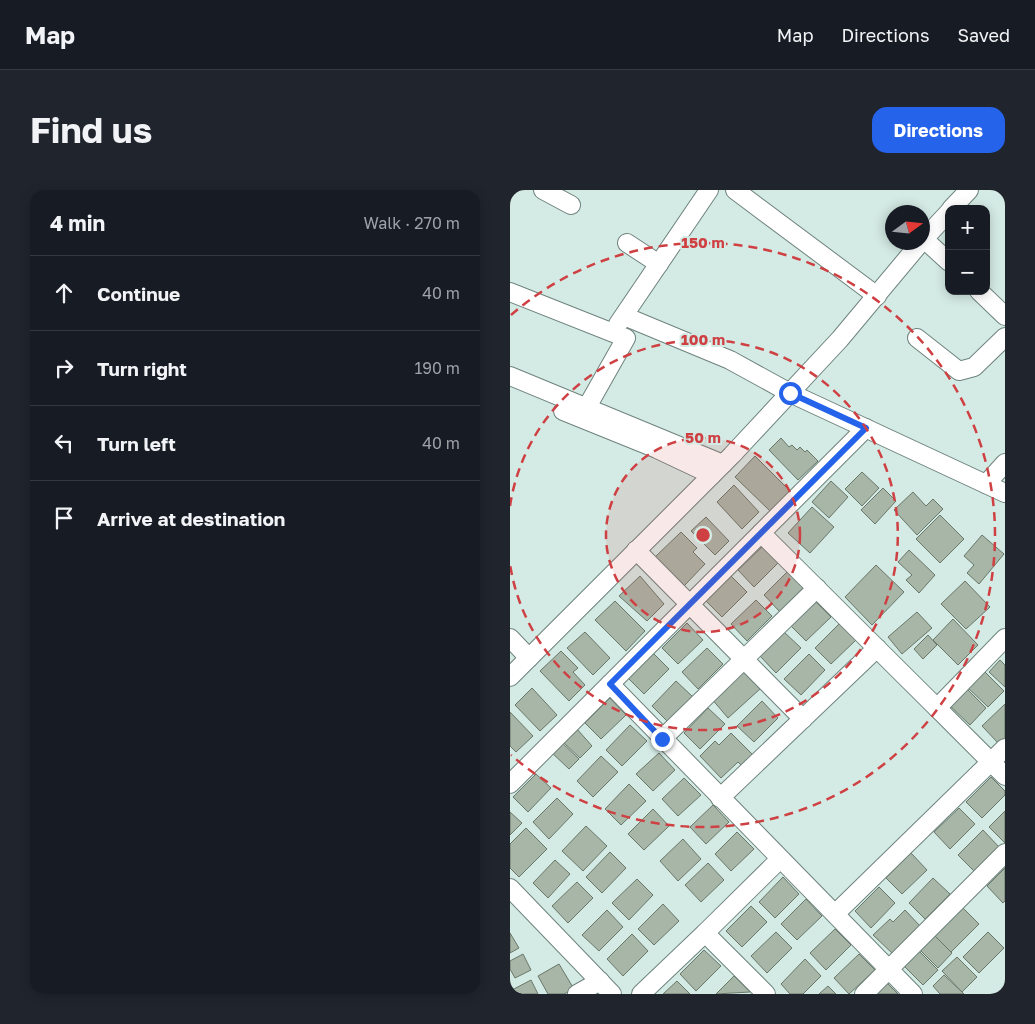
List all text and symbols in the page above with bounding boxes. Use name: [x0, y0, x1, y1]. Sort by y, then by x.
text: Map: [25, 20, 75, 49]
text: Map: [777, 24, 813, 46]
text: Directions: [841, 24, 929, 46]
text: Saved: [957, 24, 1010, 46]
button: Directions: [872, 107, 1005, 153]
text: Find us: [30, 109, 152, 151]
north arrow: [885, 205, 930, 250]
map controls: [945, 205, 990, 295]
button: +: [945, 205, 990, 250]
text: 4 min: [50, 210, 105, 236]
text: Walk · 270 m: [363, 213, 460, 233]
text: 150 m: [681, 233, 725, 251]
button: −: [945, 250, 990, 295]
icon: ahead: [50, 279, 78, 307]
text: Continue: [97, 282, 180, 305]
text: 40 m: [422, 283, 460, 303]
text: 100 m: [681, 330, 725, 348]
icon: right: [50, 354, 78, 382]
text: Turn right: [97, 357, 187, 380]
text: 190 m: [414, 358, 460, 378]
route start: [779, 382, 802, 405]
text: 50 m: [685, 428, 721, 446]
icon: left: [50, 429, 78, 457]
text: Turn left: [97, 432, 176, 455]
text: 40 m: [422, 433, 460, 453]
icon: arrive: [50, 504, 78, 532]
text: Arrive at destination: [97, 507, 285, 530]
centre of rings: [694, 526, 712, 544]
route end: [651, 728, 674, 751]

